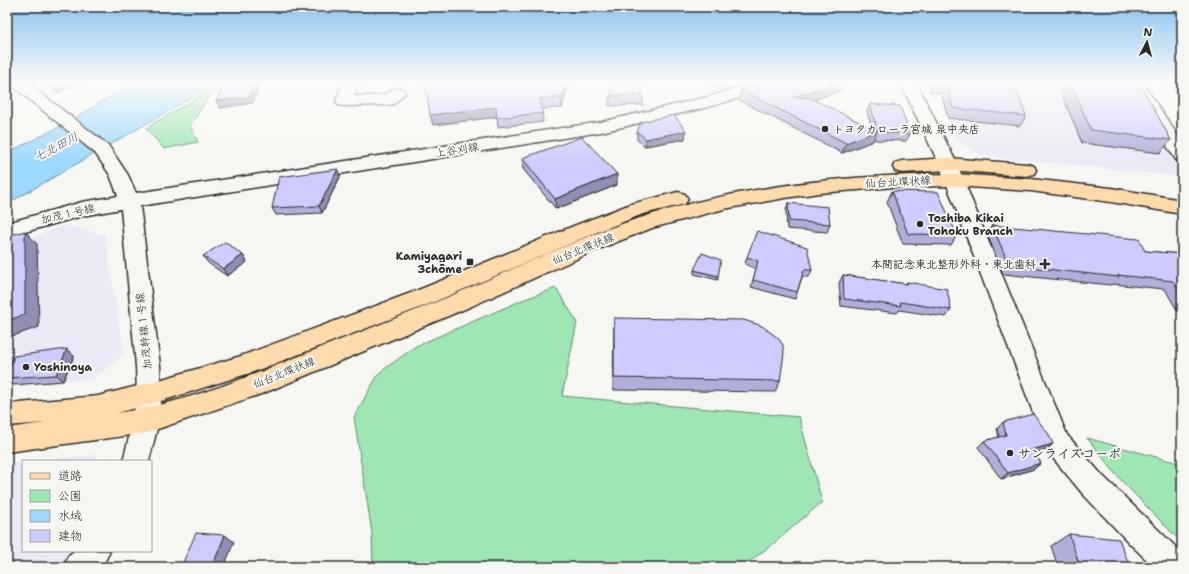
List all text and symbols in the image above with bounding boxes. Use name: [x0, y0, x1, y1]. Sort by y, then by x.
north arrow: [1127, 22, 1167, 62]
text: N: [1143, 25, 1153, 40]
place label: トヨタカローラ宮城 泉中央店: [833, 122, 980, 137]
marker: トヨタカローラ宮城 泉中央店: [820, 124, 830, 134]
water label: 七北田川: [31, 129, 81, 165]
street label: 上谷刈線: [434, 139, 480, 161]
street label: 仙台北環状線: [865, 173, 931, 191]
street label: 加茂１号線: [40, 201, 96, 227]
place label: Toshiba Kikai Tohoku Branch: [928, 211, 1014, 239]
marker: Toshiba Kikai Tohoku Branch: [915, 219, 925, 229]
street label: 仙台北環状線: [550, 230, 616, 268]
place label: Kamiyagari 3chōme: [396, 249, 462, 277]
marker: Kamiyagari 3chōme: [465, 257, 475, 267]
place label: 本間記念東北整形外科・東北歯科: [871, 257, 1036, 272]
marker: 本間記念東北整形外科・東北歯科: [1039, 258, 1051, 270]
street label: 加茂幹線１号線: [133, 292, 155, 370]
street label: 仙台北環状線: [251, 354, 317, 392]
place label: Yoshinoya: [34, 360, 92, 375]
marker: Yoshinoya: [21, 362, 31, 372]
place label: サンライズコーポ: [1018, 445, 1121, 462]
marker: サンライズコーポ: [1005, 448, 1015, 458]
legend: [22, 460, 152, 552]
text: 道路: [58, 468, 82, 484]
text: 公園: [58, 488, 82, 504]
text: 水域: [58, 508, 82, 524]
text: 建物: [58, 528, 82, 544]

